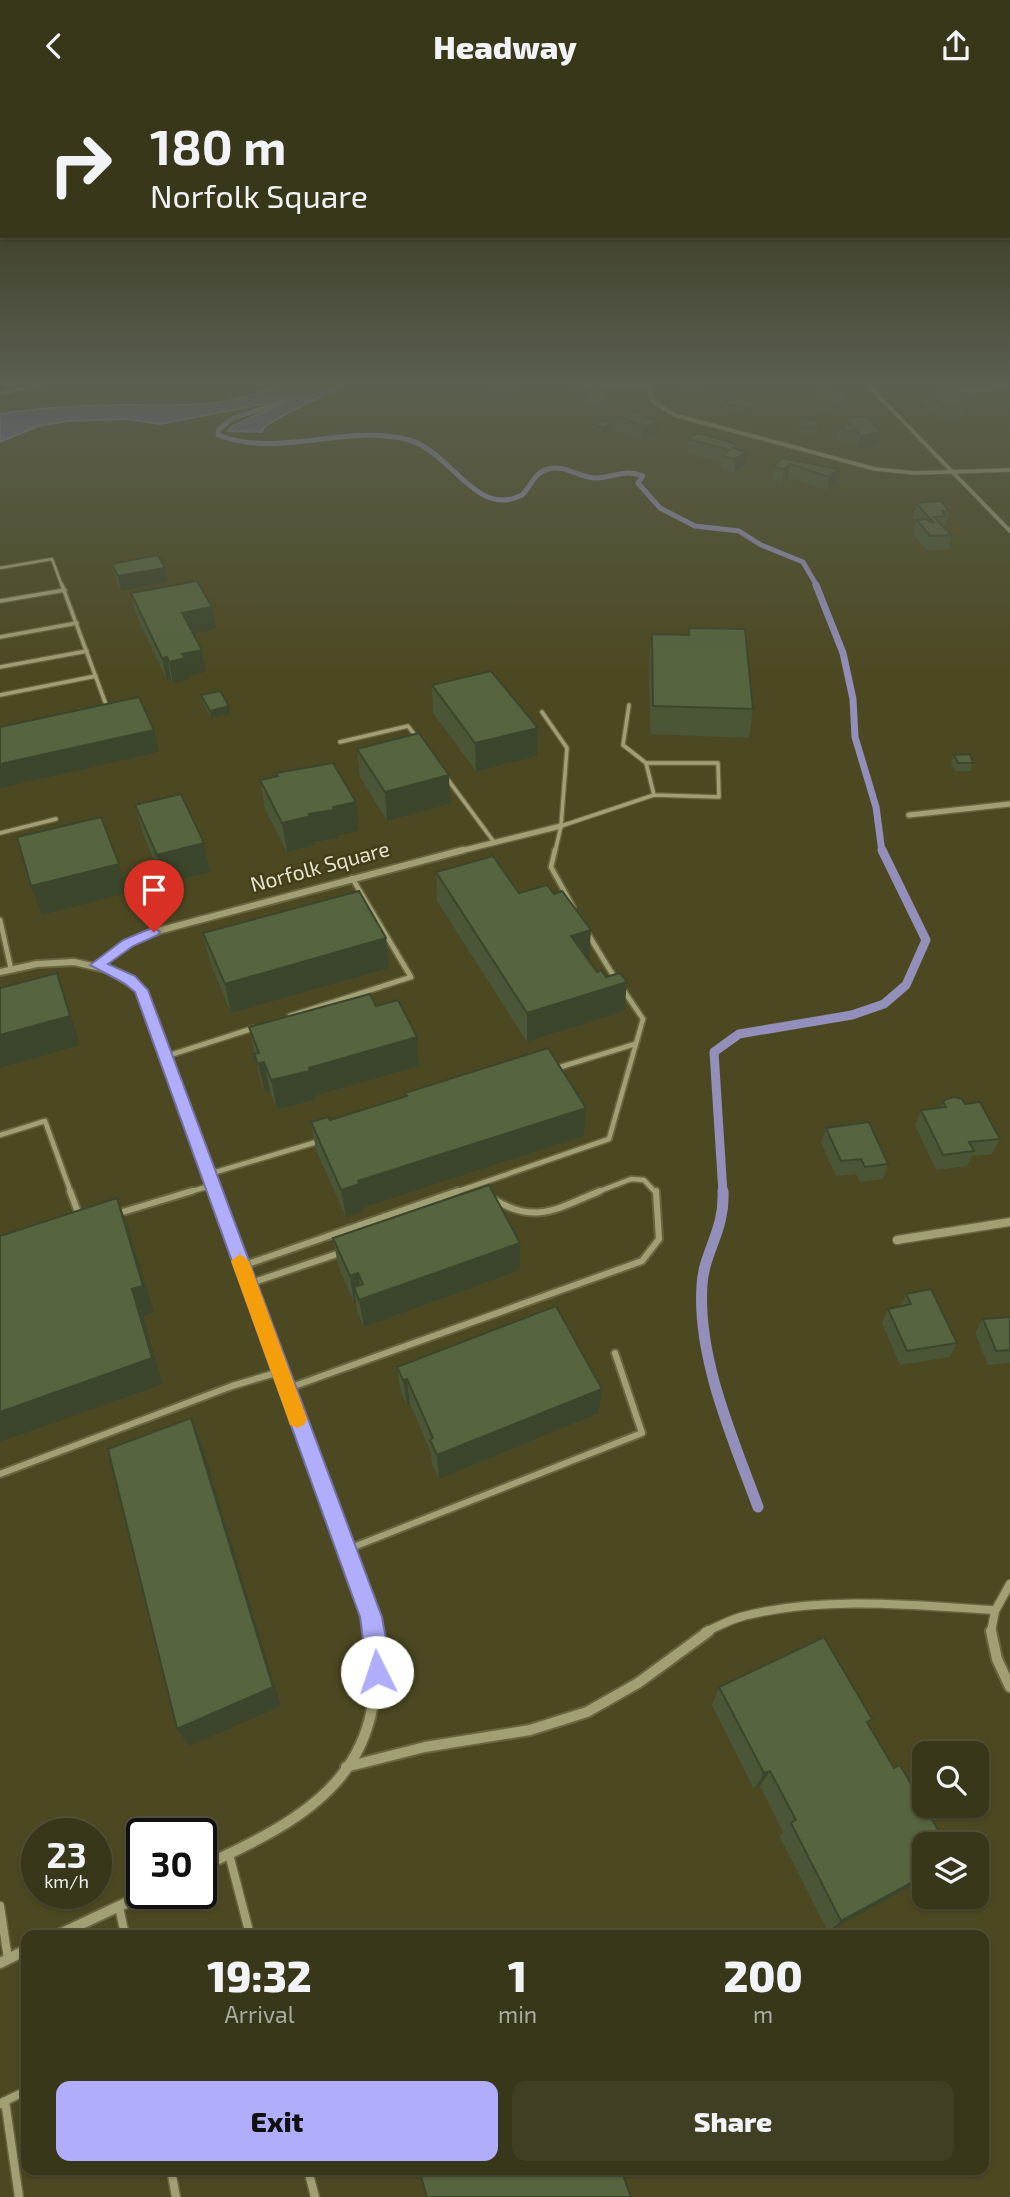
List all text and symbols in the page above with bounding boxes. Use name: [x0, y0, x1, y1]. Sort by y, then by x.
icon: back: [35, 27, 73, 65]
text: Headway: [433, 27, 577, 65]
icon: share: [937, 27, 975, 65]
text: 180 m: [150, 116, 286, 175]
icon: right: [35, 119, 126, 210]
text: Norfolk Square: [150, 176, 368, 214]
street label: Norfolk Square: [247, 835, 392, 896]
pin: [124, 860, 184, 932]
icon: arrive: [135, 871, 173, 909]
position arrow: [340, 1635, 414, 1709]
map controls: [912, 1741, 989, 1909]
button: search: [912, 1741, 989, 1818]
speed limit sign: 30: [126, 1818, 217, 1909]
button: layers: [912, 1832, 989, 1909]
text: 23: [46, 1833, 87, 1875]
text: km/h: [44, 1870, 89, 1892]
text: 19:32: [207, 1950, 312, 2000]
text: 1: [508, 1950, 527, 2000]
text: 200: [724, 1950, 803, 2000]
text: Arrival: [224, 2000, 294, 2028]
text: min: [498, 2000, 537, 2028]
text: m: [753, 2000, 773, 2028]
button: Exit: [56, 2081, 498, 2161]
button: Share: [512, 2081, 954, 2161]

